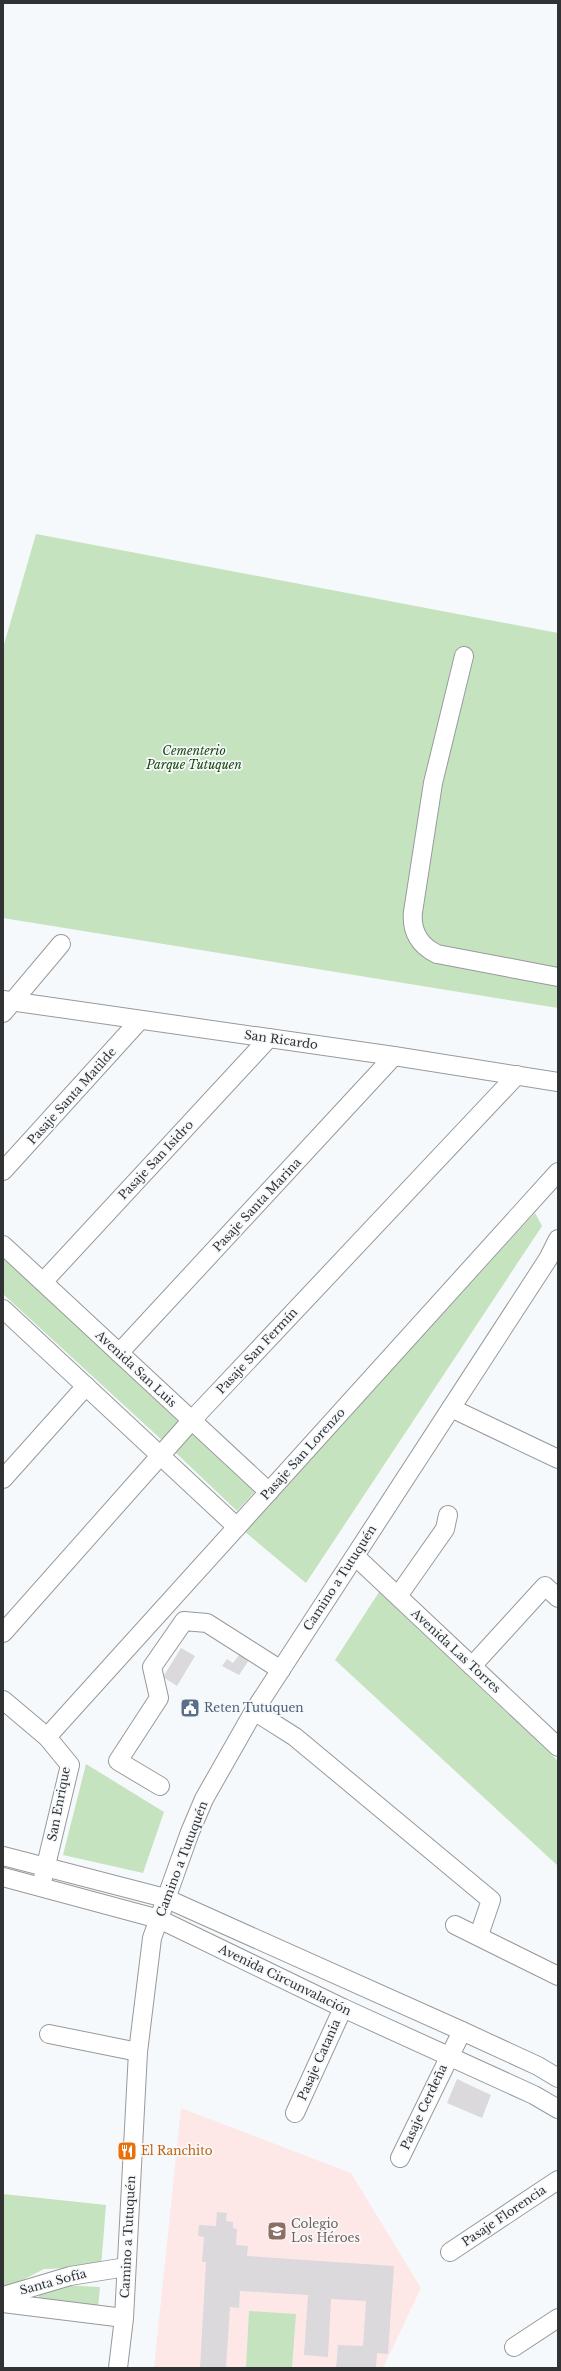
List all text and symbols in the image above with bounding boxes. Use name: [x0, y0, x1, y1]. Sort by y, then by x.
park label: Cementerio Parque Tutuquen: [145, 743, 242, 772]
street label: San Ricardo: [243, 1027, 319, 1052]
street label: Pasaje Santa Matilde: [24, 1044, 119, 1147]
street label: Pasaje San Isidro: [115, 1117, 196, 1202]
street label: Pasaje Santa Marina: [209, 1155, 304, 1255]
street label: Pasaje San Fermín: [213, 1304, 300, 1397]
street label: Avenida San Luis: [92, 1327, 180, 1410]
street label: Pasaje San Lorenzo: [257, 1404, 348, 1503]
street label: Camino a Tutuquén: [300, 1522, 379, 1633]
street label: Avenida Las Torres: [408, 1605, 504, 1696]
public building icon: Reten Tutuquen: [179, 1697, 201, 1719]
place label: Reten Tutuquen: [204, 1700, 304, 1715]
street label: San Enrique: [44, 1765, 73, 1842]
street label: Camino a Tutuquén: [152, 1799, 211, 1919]
street label: Avenida Circunvalación: [216, 1940, 354, 2018]
street label: Pasaje Catania: [294, 2017, 343, 2103]
street label: Pasaje Cerdeña: [397, 2061, 450, 2152]
restaurant icon: El Ranchito: [116, 2140, 138, 2162]
place label: El Ranchito: [141, 2143, 213, 2158]
street label: Camino a Tutuquén: [117, 2175, 138, 2299]
street label: Pasaje Florencia: [459, 2182, 549, 2249]
place label: Colegio Los Héroes: [291, 2216, 360, 2245]
school or university icon: Colegio Los Héroes: [266, 2220, 288, 2242]
street label: Santa Sofía: [18, 2265, 88, 2298]

